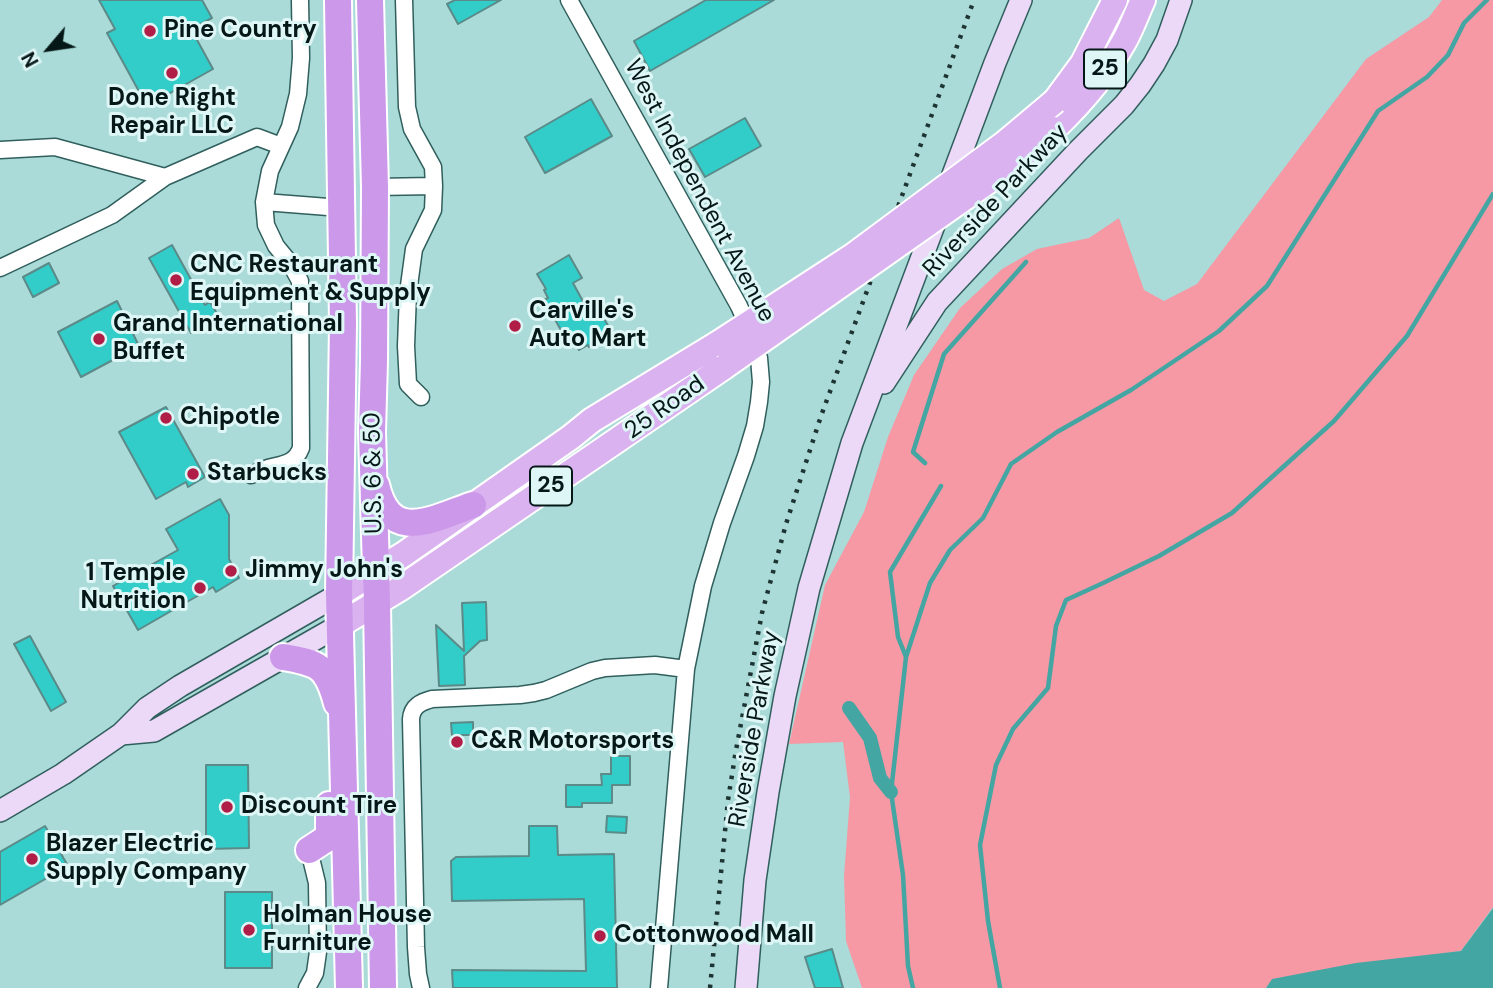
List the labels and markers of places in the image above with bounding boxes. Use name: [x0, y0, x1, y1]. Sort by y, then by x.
place label: Pine Country: [164, 17, 317, 45]
marker: Pine Country: [142, 23, 158, 39]
marker: Done Right Repair LLC: [164, 65, 180, 81]
place label: Done Right Repair LLC: [108, 85, 236, 141]
place label: CNC Restaurant Equipment & Supply: [190, 252, 431, 308]
marker: CNC Restaurant Equipment & Supply: [168, 272, 184, 288]
place label: Carville's Auto Mart: [529, 298, 646, 354]
place label: Grand International Buffet: [113, 311, 343, 367]
marker: Carville's Auto Mart: [507, 318, 523, 334]
marker: Grand International Buffet: [91, 331, 107, 347]
place label: Chipotle: [180, 404, 280, 432]
marker: Chipotle: [158, 410, 174, 426]
place label: Starbucks: [207, 460, 327, 488]
marker: Starbucks: [185, 466, 201, 482]
place label: Jimmy John's: [245, 557, 403, 585]
place label: 1 Temple Nutrition: [81, 560, 186, 616]
marker: Jimmy John's: [223, 563, 239, 579]
marker: 1 Temple Nutrition: [192, 580, 208, 596]
place label: C&R Motorsports: [471, 728, 674, 756]
marker: C&R Motorsports: [449, 734, 465, 750]
place label: Discount Tire: [241, 793, 397, 821]
marker: Discount Tire: [219, 799, 235, 815]
place label: Blazer Electric Supply Company: [46, 831, 247, 887]
marker: Blazer Electric Supply Company: [24, 851, 40, 867]
place label: Holman House Furniture: [263, 902, 432, 958]
marker: Holman House Furniture: [241, 922, 257, 938]
place label: Cottonwood Mall: [614, 922, 814, 950]
marker: Cottonwood Mall: [592, 928, 608, 944]

